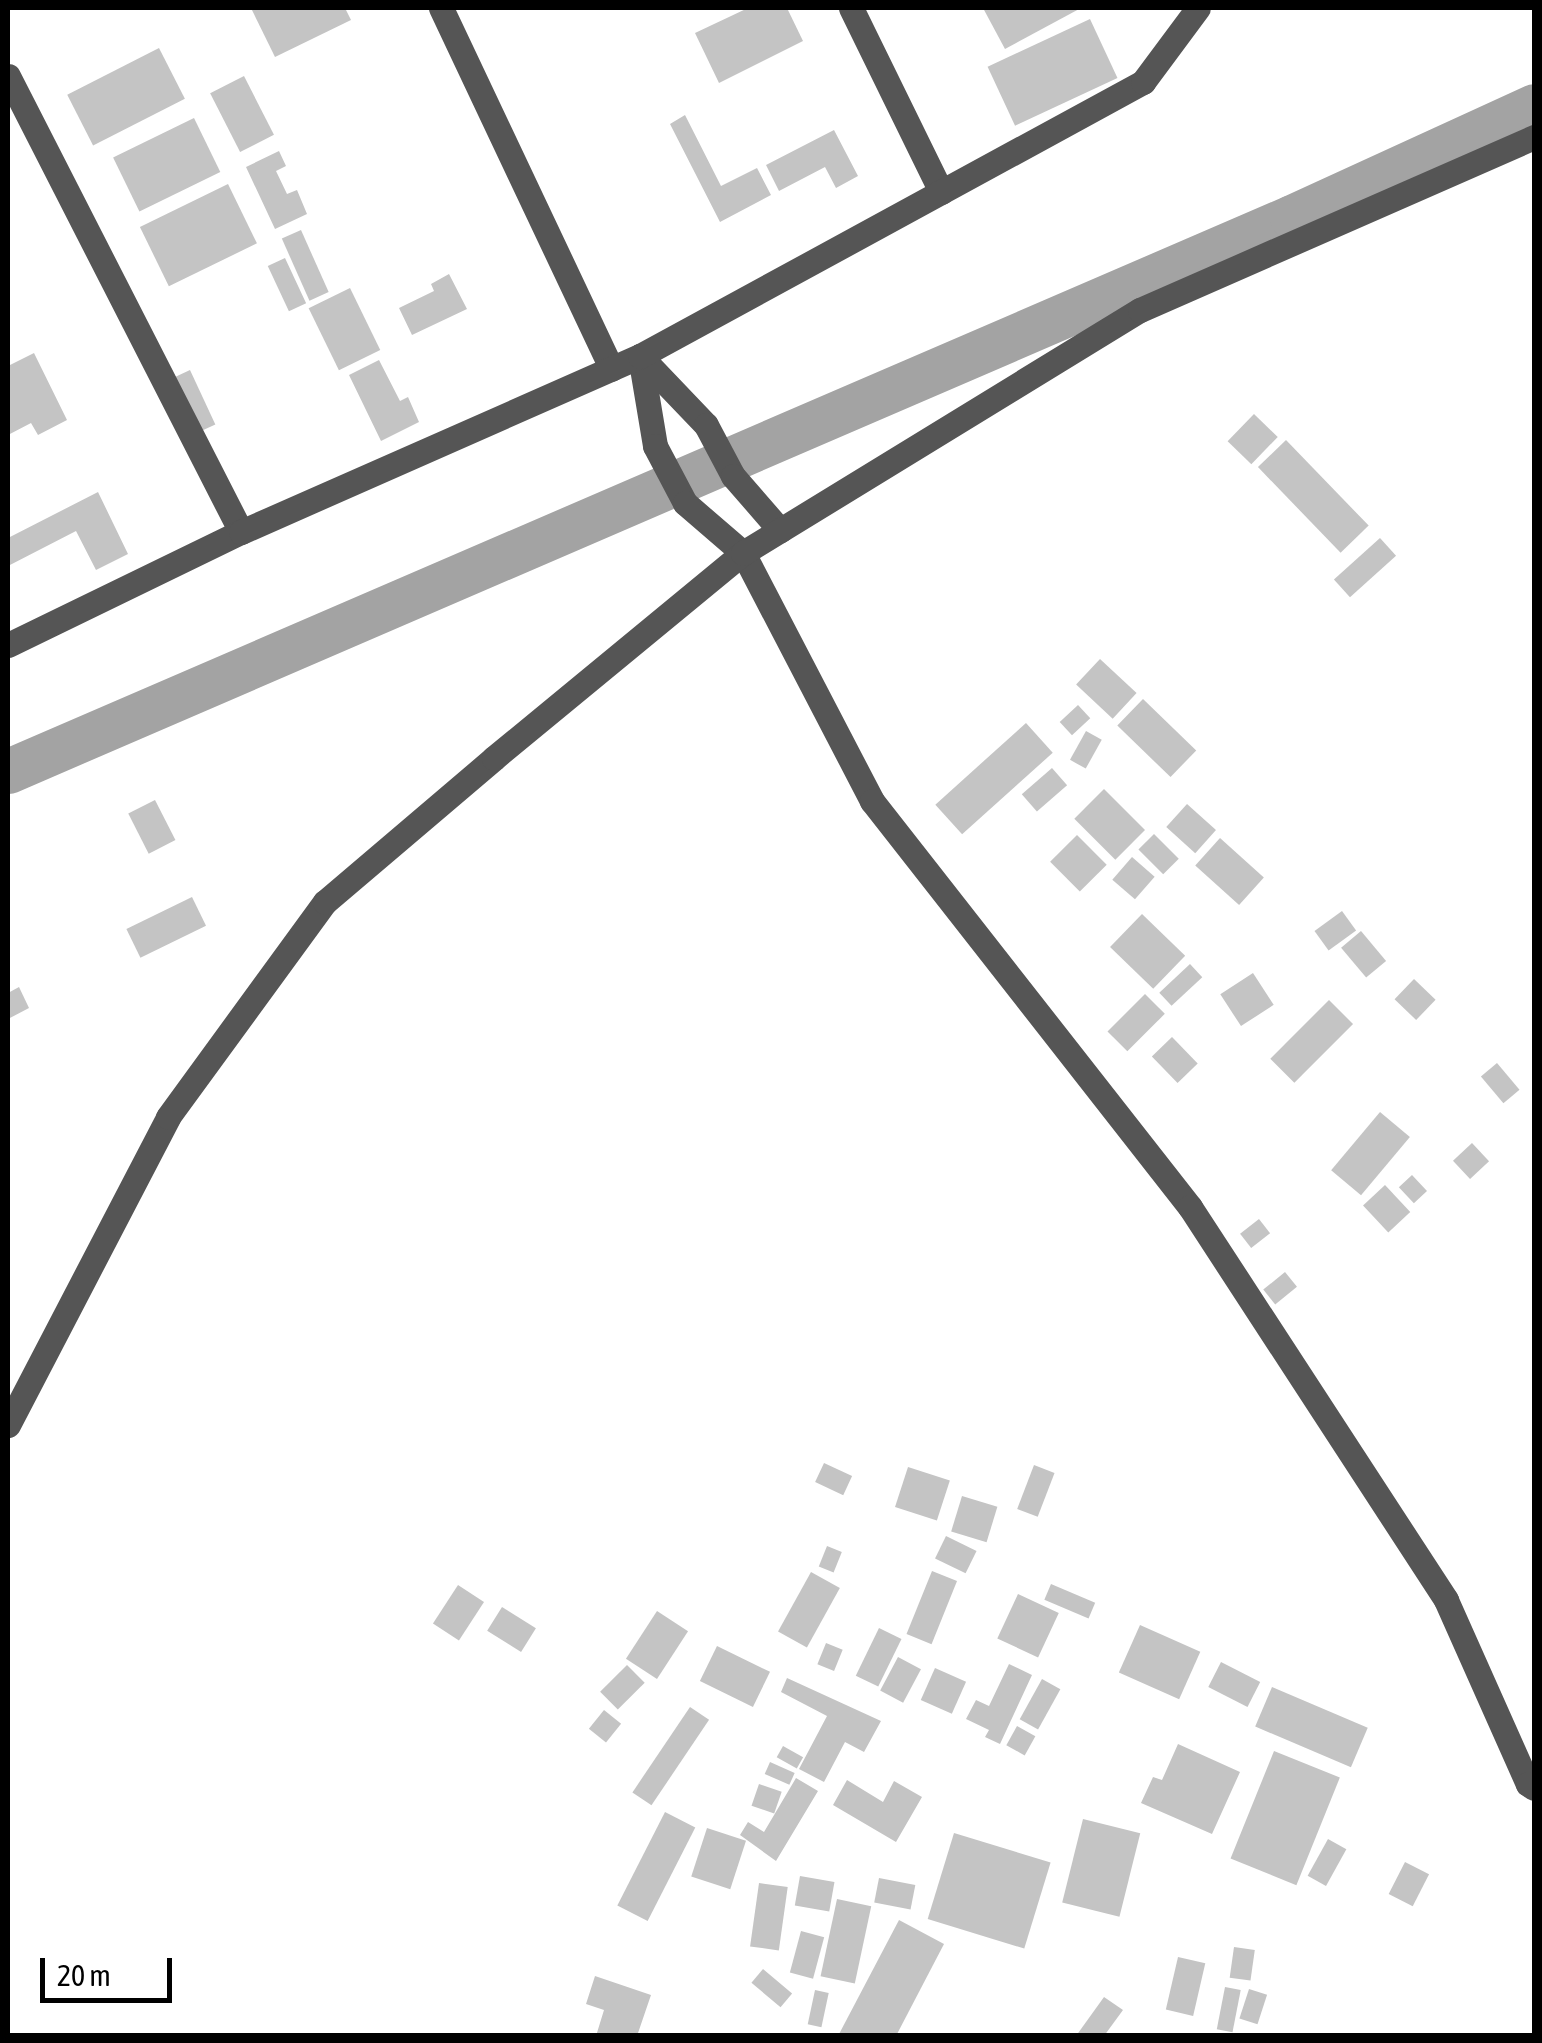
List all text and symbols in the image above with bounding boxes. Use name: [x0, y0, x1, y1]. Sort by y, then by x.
scale bar: [45, 1938, 178, 2000]
text: 20 m: [57, 1958, 111, 1992]

